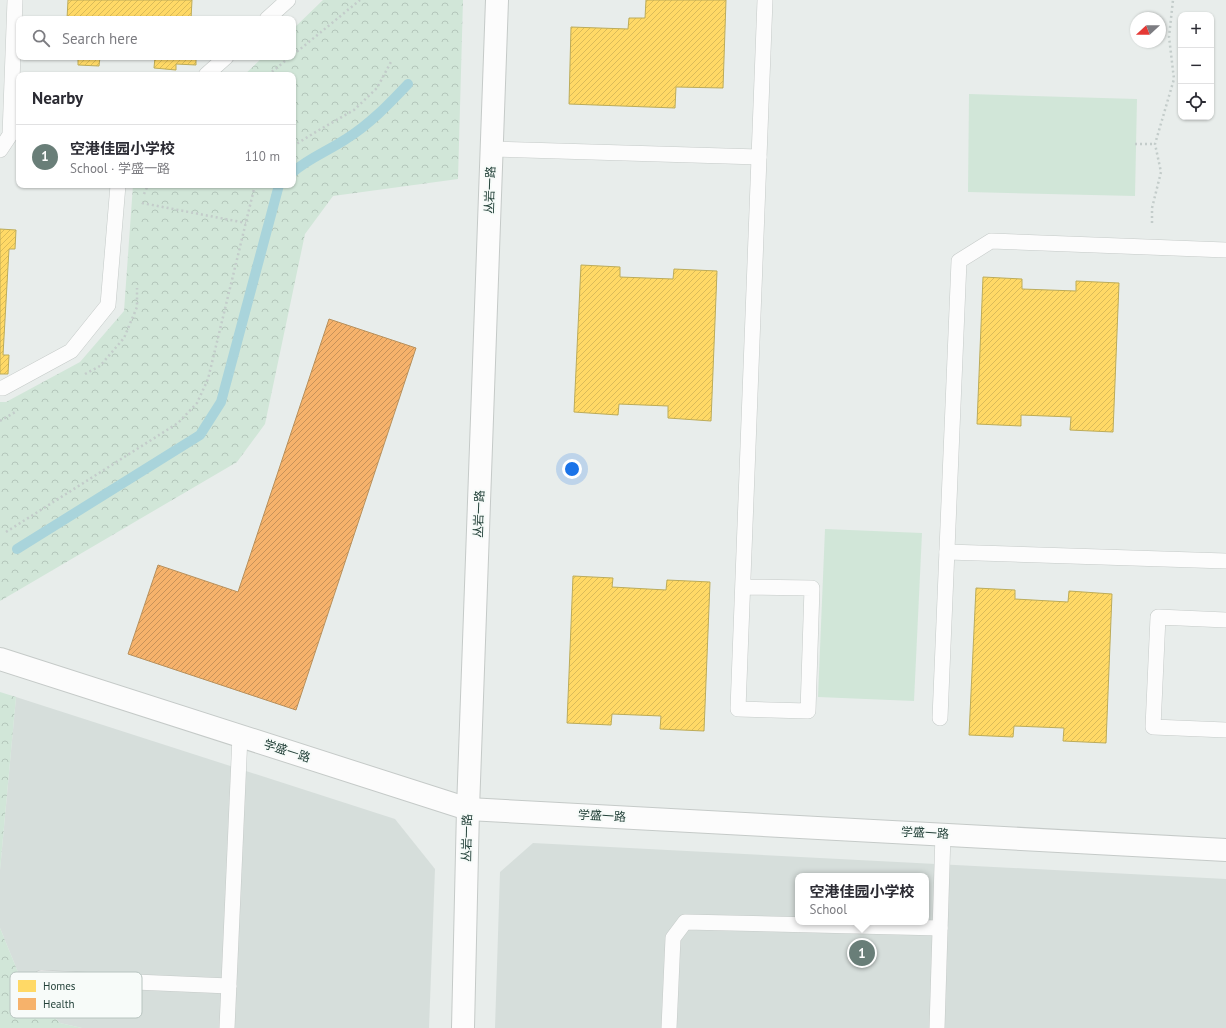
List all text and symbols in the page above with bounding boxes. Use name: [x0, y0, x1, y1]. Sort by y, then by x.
north arrow: [1130, 12, 1166, 48]
map controls: [1178, 12, 1214, 120]
button: +: [1178, 12, 1214, 48]
search box: [16, 16, 296, 60]
icon: search: [30, 27, 52, 49]
text: Search here: [62, 29, 138, 48]
button: −: [1178, 48, 1214, 84]
button: locate: [1178, 84, 1214, 120]
text: Nearby: [32, 87, 83, 109]
text: 空港佳园小学校: [70, 139, 175, 158]
text: 1: [41, 148, 49, 165]
text: 110 m: [245, 148, 280, 165]
text: School · 学盛一路: [70, 160, 170, 177]
street label: 丛岩一路: [481, 166, 498, 214]
your location: [562, 459, 582, 479]
street label: 丛岩一路: [470, 490, 487, 538]
street label: 学盛一路: [262, 736, 312, 765]
street label: 学盛一路: [578, 807, 626, 824]
street label: 丛岩一路: [459, 814, 474, 862]
street label: 学盛一路: [901, 824, 949, 841]
popup: [795, 873, 929, 925]
text: 空港佳园小学校: [809, 882, 915, 901]
text: School: [809, 901, 847, 918]
pin: 1: [849, 938, 875, 968]
legend: [10, 972, 142, 1018]
text: Homes: [43, 979, 76, 993]
text: Health: [43, 997, 74, 1011]

